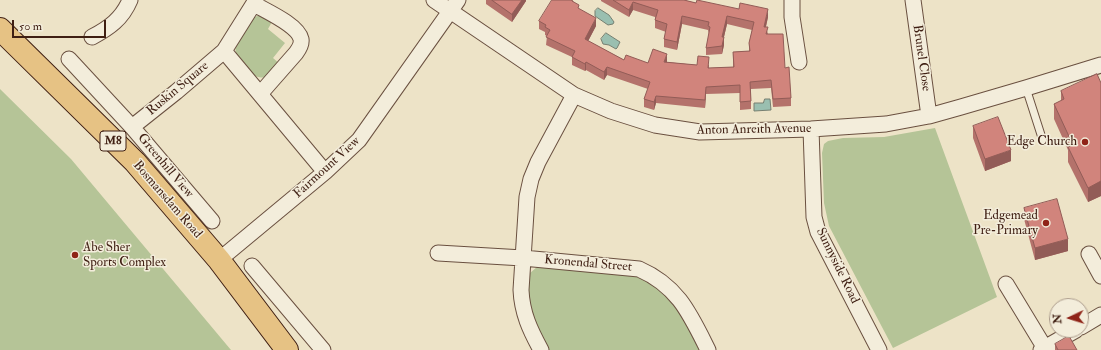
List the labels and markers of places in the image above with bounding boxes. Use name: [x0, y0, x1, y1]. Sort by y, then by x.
place label: Edge Church: [1007, 134, 1077, 150]
marker: Edge Church: [1080, 137, 1090, 147]
place label: Edgemead Pre-Primary: [973, 208, 1038, 239]
marker: Edgemead Pre-Primary: [1041, 218, 1051, 228]
place label: Abe Sher Sports Complex: [83, 240, 166, 271]
marker: Abe Sher Sports Complex: [70, 250, 80, 260]

